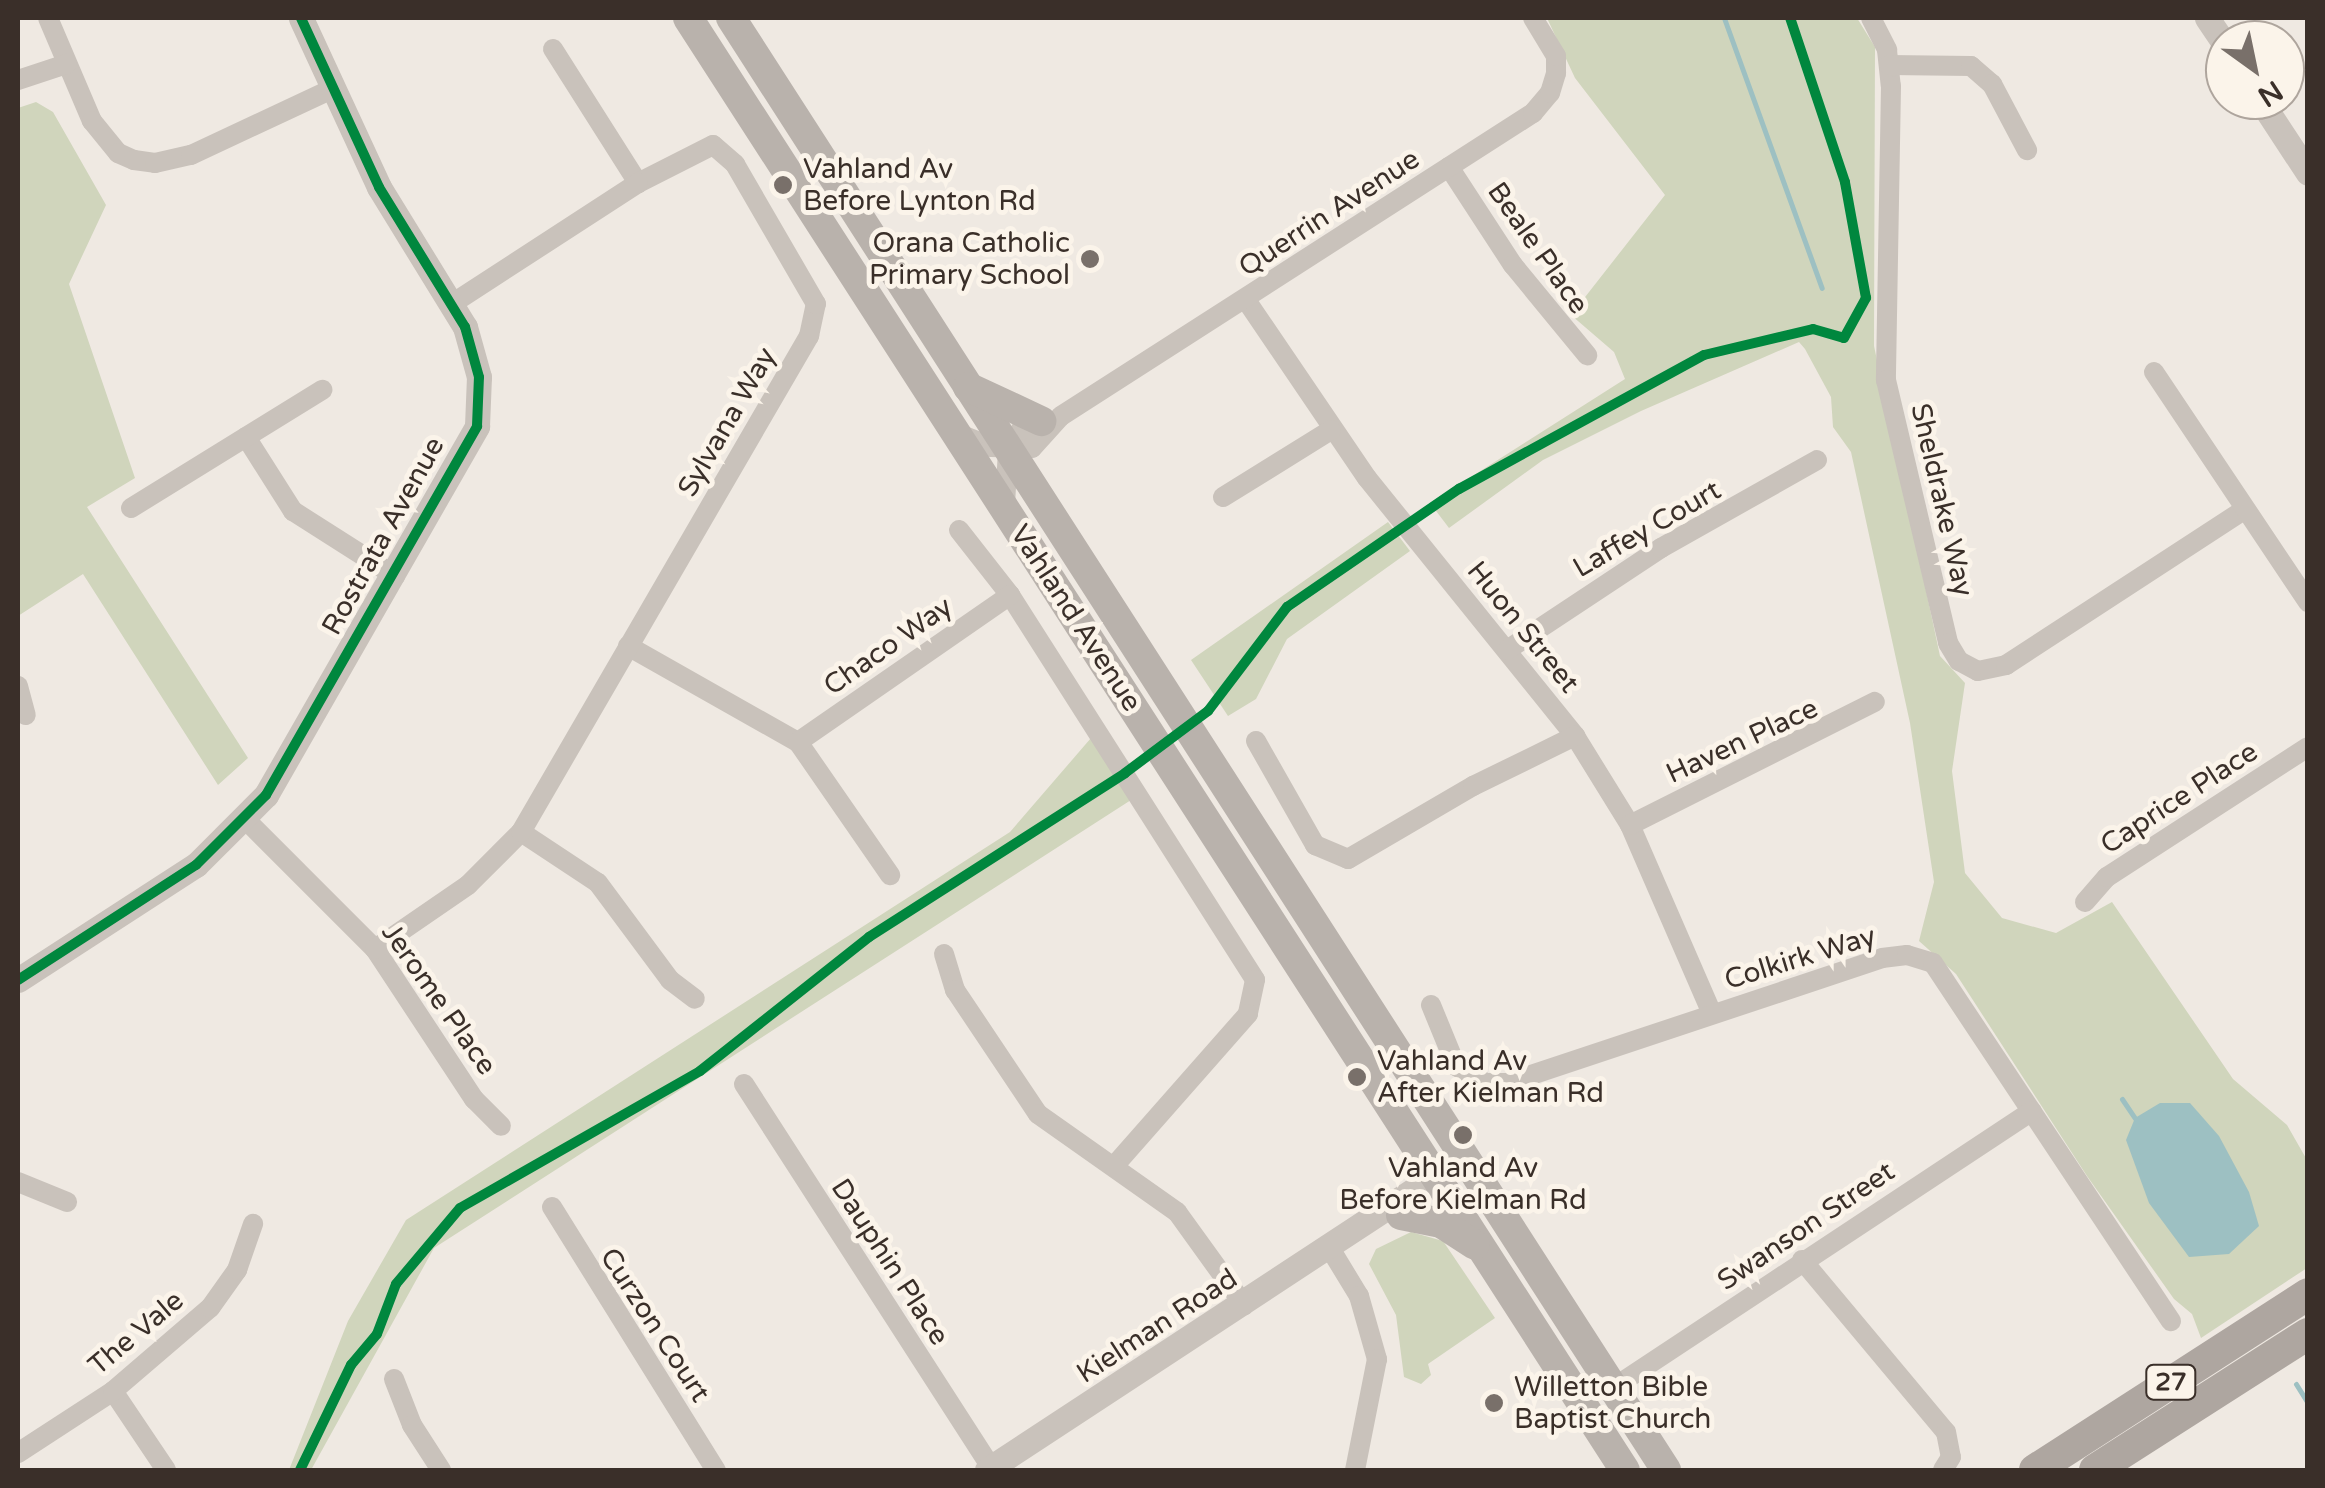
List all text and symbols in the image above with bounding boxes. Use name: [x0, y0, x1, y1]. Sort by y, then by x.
north arrow: [2205, 20, 2305, 120]
text: N: [2252, 73, 2289, 114]
street label: Querrin Avenue: [1232, 142, 1426, 284]
place label: Vahland Av Before Lynton Rd: [803, 152, 1036, 218]
marker: Vahland Av Before Lynton Rd: [772, 174, 794, 196]
street label: Beale Place: [1480, 176, 1596, 320]
place label: Orana Catholic Primary School: [869, 226, 1070, 292]
marker: Orana Catholic Primary School: [1079, 248, 1101, 270]
street label: Sylvana Way: [671, 341, 783, 503]
street label: Sheldrake Way: [1903, 400, 1981, 600]
street label: Rostrata Avenue: [315, 431, 451, 641]
street label: Laffey Court: [1567, 473, 1727, 585]
street label: Vahland Avenue: [1003, 518, 1149, 718]
street label: Huon Street: [1460, 555, 1586, 699]
street label: Chaco Way: [817, 589, 959, 703]
street label: Haven Place: [1661, 691, 1823, 791]
street label: Caprice Place: [2094, 735, 2264, 861]
street label: Jerome Place: [374, 917, 504, 1081]
street label: Colkirk Way: [1720, 919, 1880, 997]
place label: Vahland Av After Kielman Rd: [1377, 1044, 1604, 1110]
marker: Vahland Av After Kielman Rd: [1346, 1066, 1368, 1088]
marker: Vahland Av Before Kielman Rd: [1452, 1124, 1474, 1146]
place label: Vahland Av Before Kielman Rd: [1339, 1151, 1587, 1217]
street label: Swanson Street: [1711, 1154, 1901, 1298]
street label: Dauphin Place: [824, 1173, 956, 1351]
street label: Curzon Court: [593, 1242, 717, 1408]
street label: Kielman Road: [1070, 1262, 1244, 1390]
street label: The Vale: [82, 1284, 190, 1382]
road number: 27: [2144, 1362, 2198, 1402]
place label: Willetton Bible Baptist Church: [1514, 1370, 1711, 1436]
marker: Willetton Bible Baptist Church: [1483, 1392, 1505, 1414]

